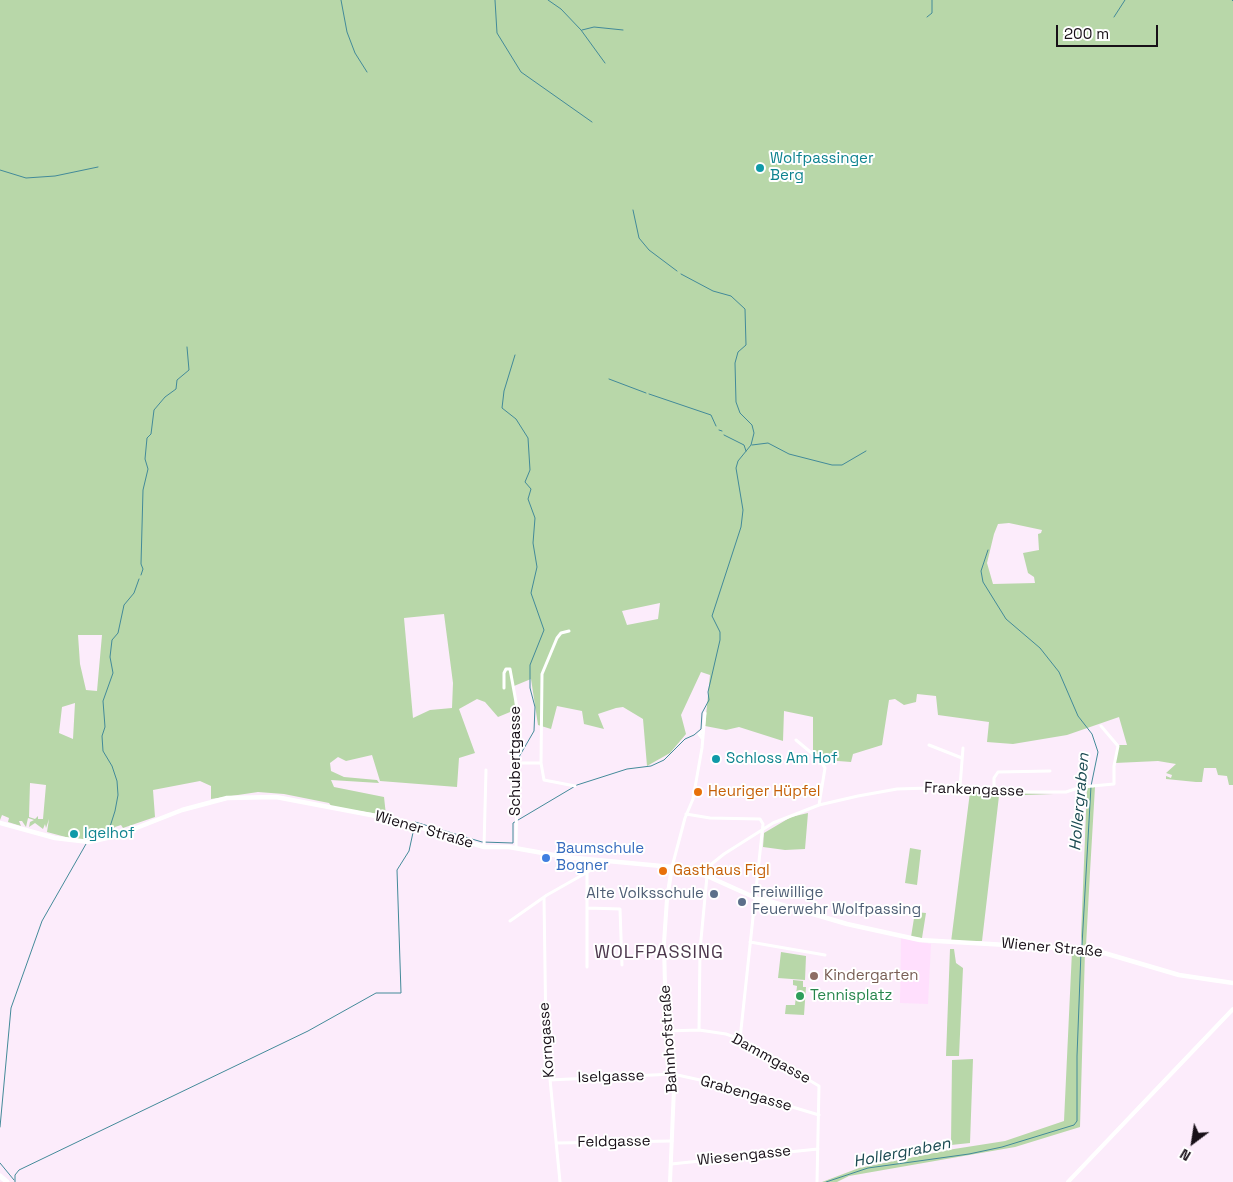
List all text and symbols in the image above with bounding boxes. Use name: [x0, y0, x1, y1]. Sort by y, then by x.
scale bar: [1058, 15, 1160, 47]
text: 200 m: [1064, 24, 1109, 43]
place label: Wolfpassinger Berg: [770, 150, 874, 185]
marker: Wolfpassinger Berg: [754, 162, 766, 174]
street label: Schubertgasse: [507, 706, 525, 816]
place label: Schloss Am Hof: [726, 750, 838, 768]
water label: Hollergraben: [1066, 752, 1094, 852]
marker: Schloss Am Hof: [710, 753, 722, 765]
street label: Frankengasse: [924, 779, 1024, 801]
place label: Heuriger Hüpfel: [708, 783, 820, 801]
marker: Heuriger Hüpfel: [692, 786, 704, 798]
street label: Wiener Straße: [373, 807, 475, 853]
place label: Igelhof: [84, 825, 135, 843]
marker: Igelhof: [68, 828, 80, 840]
place label: Baumschule Bogner: [556, 840, 644, 875]
marker: Baumschule Bogner: [540, 852, 552, 864]
place label: Gasthaus Figl: [673, 862, 770, 880]
marker: Gasthaus Figl: [657, 865, 669, 877]
place label: Freiwillige Feuerwehr Wolfpassing: [752, 884, 921, 919]
place label: Alte Volksschule: [586, 885, 704, 903]
marker: Alte Volksschule: [708, 888, 720, 900]
marker: Freiwillige Feuerwehr Wolfpassing: [736, 896, 748, 908]
street label: Wiener Straße: [1001, 935, 1103, 961]
district label: WOLFPASSING: [593, 942, 725, 964]
place label: Kindergarten: [824, 967, 919, 985]
marker: Kindergarten: [808, 970, 820, 982]
street label: Bahnhofstraße: [656, 984, 682, 1094]
place label: Tennisplatz: [810, 987, 892, 1005]
marker: Tennisplatz: [794, 990, 806, 1002]
street label: Korngasse: [535, 1002, 559, 1078]
street label: Dammgasse: [728, 1030, 814, 1088]
street label: Iselgasse: [577, 1067, 645, 1087]
street label: Grabengasse: [698, 1072, 794, 1116]
north arrow: [1168, 1117, 1218, 1167]
street label: Feldgasse: [577, 1132, 651, 1152]
water label: Hollergraben: [852, 1134, 952, 1172]
street label: Wiesengasse: [696, 1142, 792, 1170]
text: N: [1177, 1145, 1194, 1165]

